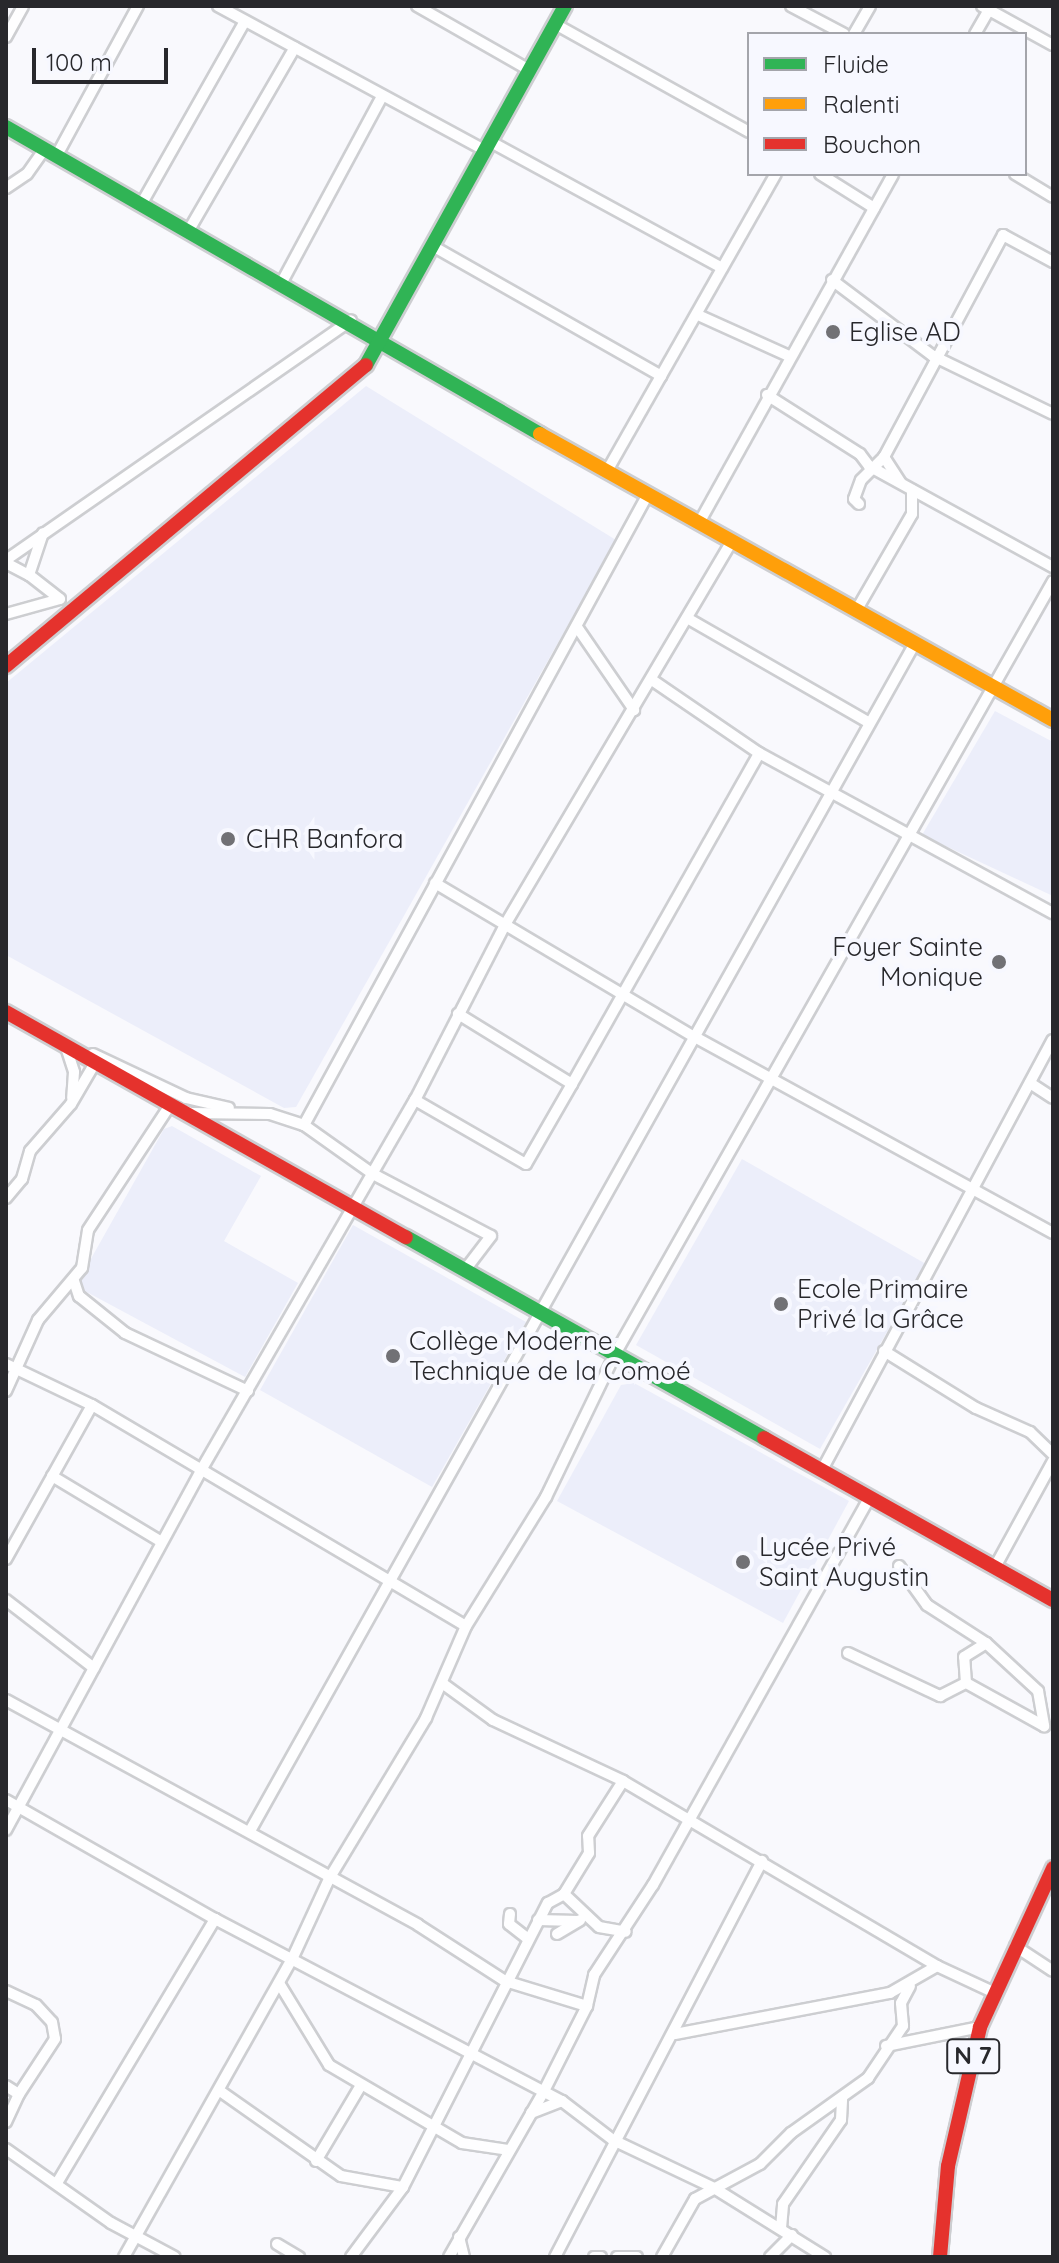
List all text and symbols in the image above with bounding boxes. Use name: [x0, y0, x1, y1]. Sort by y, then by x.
scale bar: [36, 32, 172, 82]
legend: [747, 32, 1027, 176]
text: 100 m: [46, 47, 112, 77]
text: Fluide: [823, 49, 889, 79]
text: Ralenti: [823, 89, 900, 119]
text: Bouchon: [823, 129, 921, 159]
place label: Eglise AD: [849, 316, 961, 348]
marker: Eglise AD: [824, 323, 842, 341]
place label: CHR Banfora: [246, 823, 403, 855]
marker: CHR Banfora: [217, 828, 239, 850]
place label: Foyer Sainte Monique: [832, 931, 983, 992]
marker: Foyer Sainte Monique: [990, 953, 1008, 971]
place label: Ecole Primaire Privé la Grâce: [797, 1273, 969, 1334]
marker: Ecole Primaire Privé la Grâce: [772, 1295, 790, 1313]
place label: Collège Moderne Technique de la Comoé: [409, 1325, 691, 1386]
marker: Collège Moderne Technique de la Comoé: [384, 1347, 402, 1365]
place label: Lycée Privé Saint Augustin: [759, 1531, 929, 1592]
marker: Lycée Privé Saint Augustin: [734, 1553, 752, 1571]
road number: N 7: [945, 2036, 1001, 2076]

